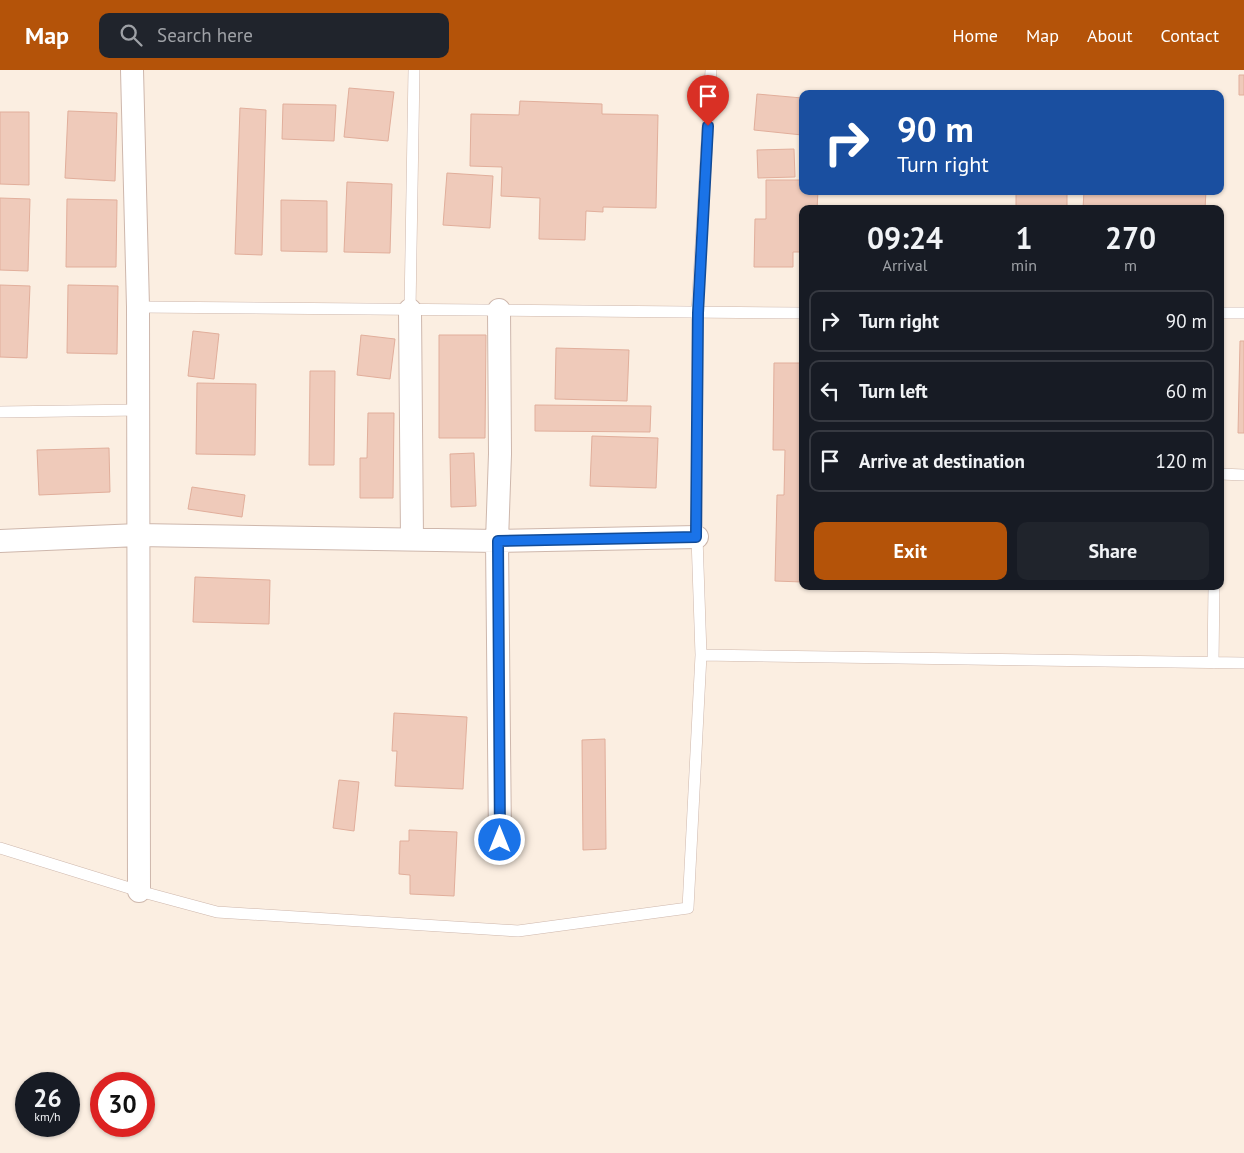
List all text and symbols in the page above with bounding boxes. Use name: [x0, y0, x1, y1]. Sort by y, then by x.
search box: [99, 13, 449, 58]
text: Map: [25, 20, 69, 51]
icon: search: [117, 21, 145, 49]
text: Search here: [157, 23, 253, 47]
text: Home: [952, 24, 998, 47]
text: Map: [1026, 24, 1059, 47]
text: About: [1087, 24, 1133, 47]
text: Contact: [1161, 24, 1219, 47]
pin: [687, 75, 729, 126]
icon: arrive: [694, 82, 722, 110]
text: 90 m: [897, 106, 974, 152]
icon: right: [814, 110, 879, 175]
text: Turn right: [897, 150, 989, 178]
text: 09:24: [867, 218, 943, 257]
text: 1: [1016, 218, 1033, 257]
text: 270: [1105, 218, 1156, 257]
text: Arrival: [883, 255, 927, 275]
text: min: [1011, 255, 1037, 275]
text: m: [1124, 255, 1137, 275]
icon: right: [816, 307, 844, 335]
text: Turn right: [859, 309, 939, 333]
text: 90 m: [1166, 309, 1207, 333]
icon: left: [816, 377, 844, 405]
text: Turn left: [859, 379, 928, 403]
text: 60 m: [1166, 379, 1207, 403]
icon: arrive: [816, 447, 844, 475]
text: Arrive at destination: [859, 449, 1025, 473]
text: 120 m: [1155, 449, 1207, 473]
button: Exit: [814, 522, 1007, 580]
button: Share: [1017, 522, 1209, 580]
position arrow: [473, 813, 525, 865]
speed limit sign: 30: [90, 1072, 155, 1137]
text: 26: [33, 1082, 62, 1114]
text: km/h: [34, 1109, 61, 1124]

